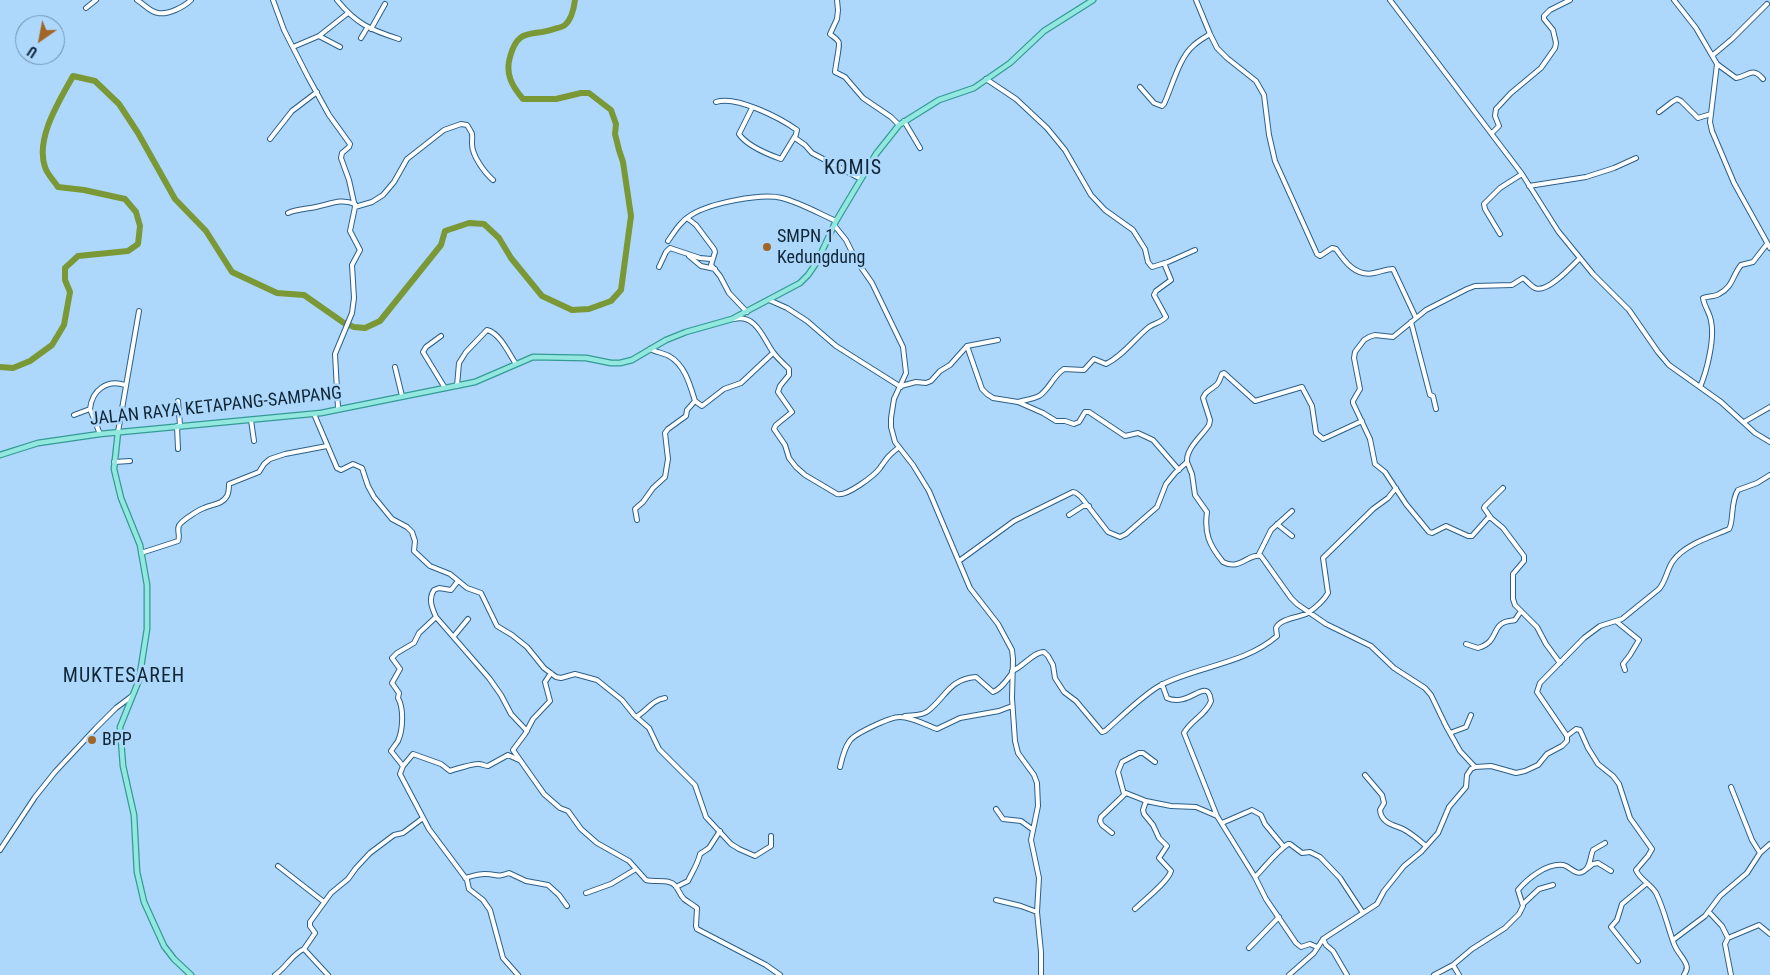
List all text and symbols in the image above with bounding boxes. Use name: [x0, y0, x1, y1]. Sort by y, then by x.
north arrow: [15, 15, 65, 65]
text: U: [25, 43, 40, 61]
district label: KOMIS: [823, 157, 883, 181]
place label: SMPN 1 Kedungdung: [777, 226, 865, 268]
marker: SMPN 1 Kedungdung: [761, 241, 773, 253]
street label: JALAN RAYA KETAPANG-SAMPANG: [89, 383, 343, 431]
district label: MUKTESAREH: [62, 665, 186, 689]
place label: BPP: [102, 729, 132, 751]
marker: BPP: [86, 734, 98, 746]

